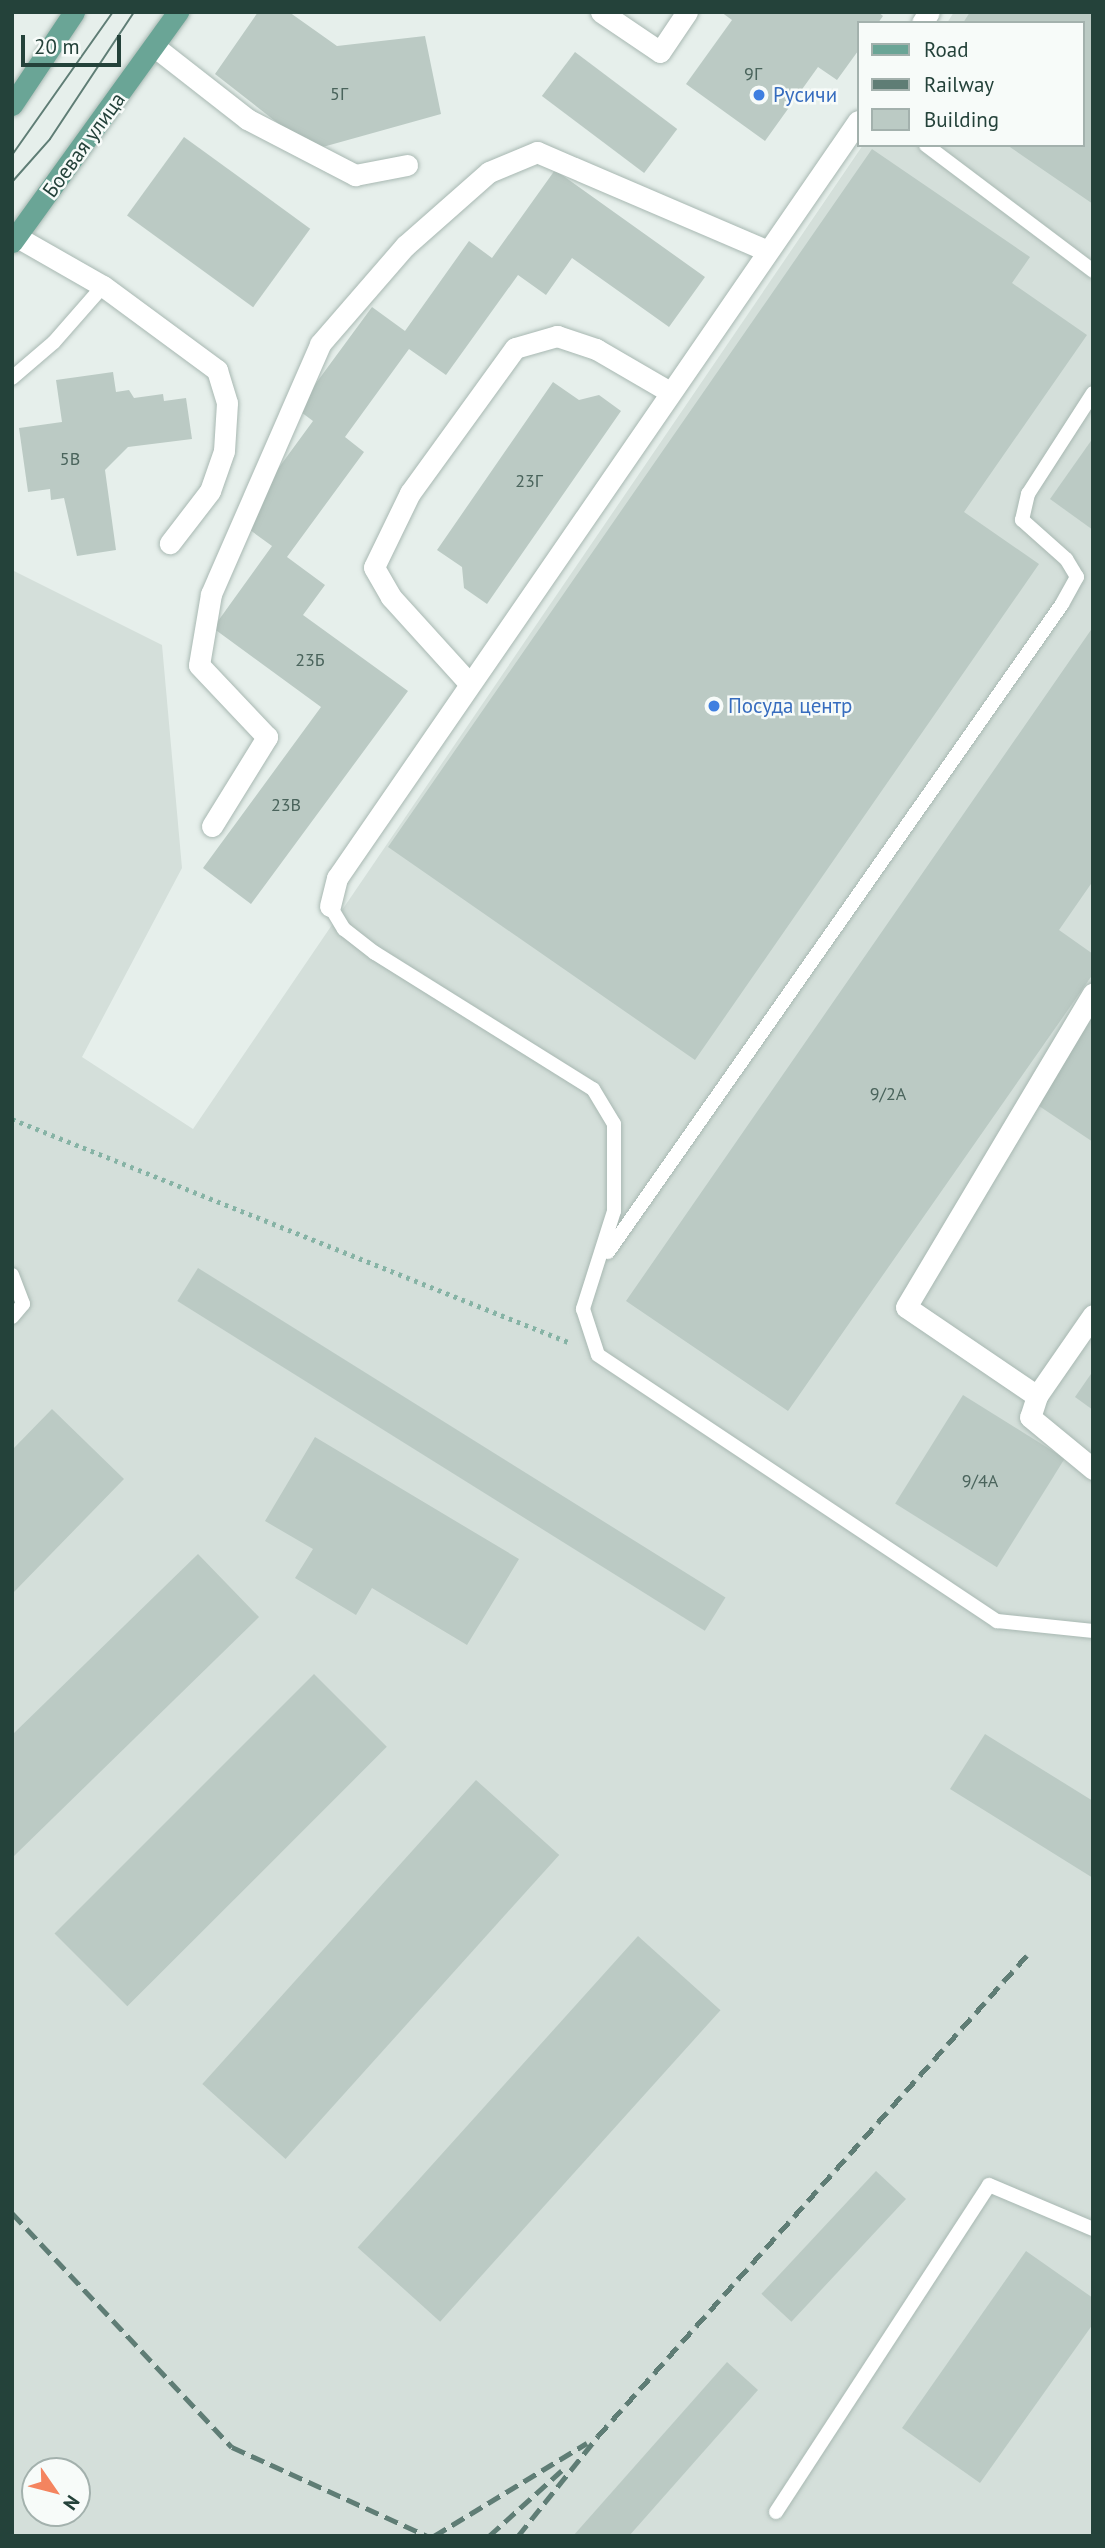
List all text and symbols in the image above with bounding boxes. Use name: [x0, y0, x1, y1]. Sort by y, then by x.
scale bar: [24, 21, 124, 65]
legend: [856, 21, 1084, 147]
text: 20 m: [34, 33, 80, 60]
text: Road: [924, 36, 968, 63]
house number: 9Г: [744, 63, 762, 85]
text: Railway: [924, 71, 994, 98]
place label: Русичи: [773, 82, 837, 108]
house number: 5Г: [330, 83, 348, 105]
marker: Русичи: [751, 87, 767, 103]
street label: Боевая улица: [38, 88, 130, 202]
text: Building: [924, 106, 999, 133]
house number: 5В: [60, 448, 80, 470]
house number: 23Г: [515, 470, 543, 492]
house number: 23Б: [295, 649, 325, 671]
place label: Посуда центр: [728, 693, 852, 719]
marker: Посуда центр: [706, 698, 722, 714]
house number: 23В: [271, 794, 301, 816]
house number: 9/2А: [870, 1083, 906, 1105]
house number: 9/4А: [962, 1470, 998, 1492]
north arrow: [21, 2457, 91, 2527]
text: N: [58, 2491, 85, 2515]

